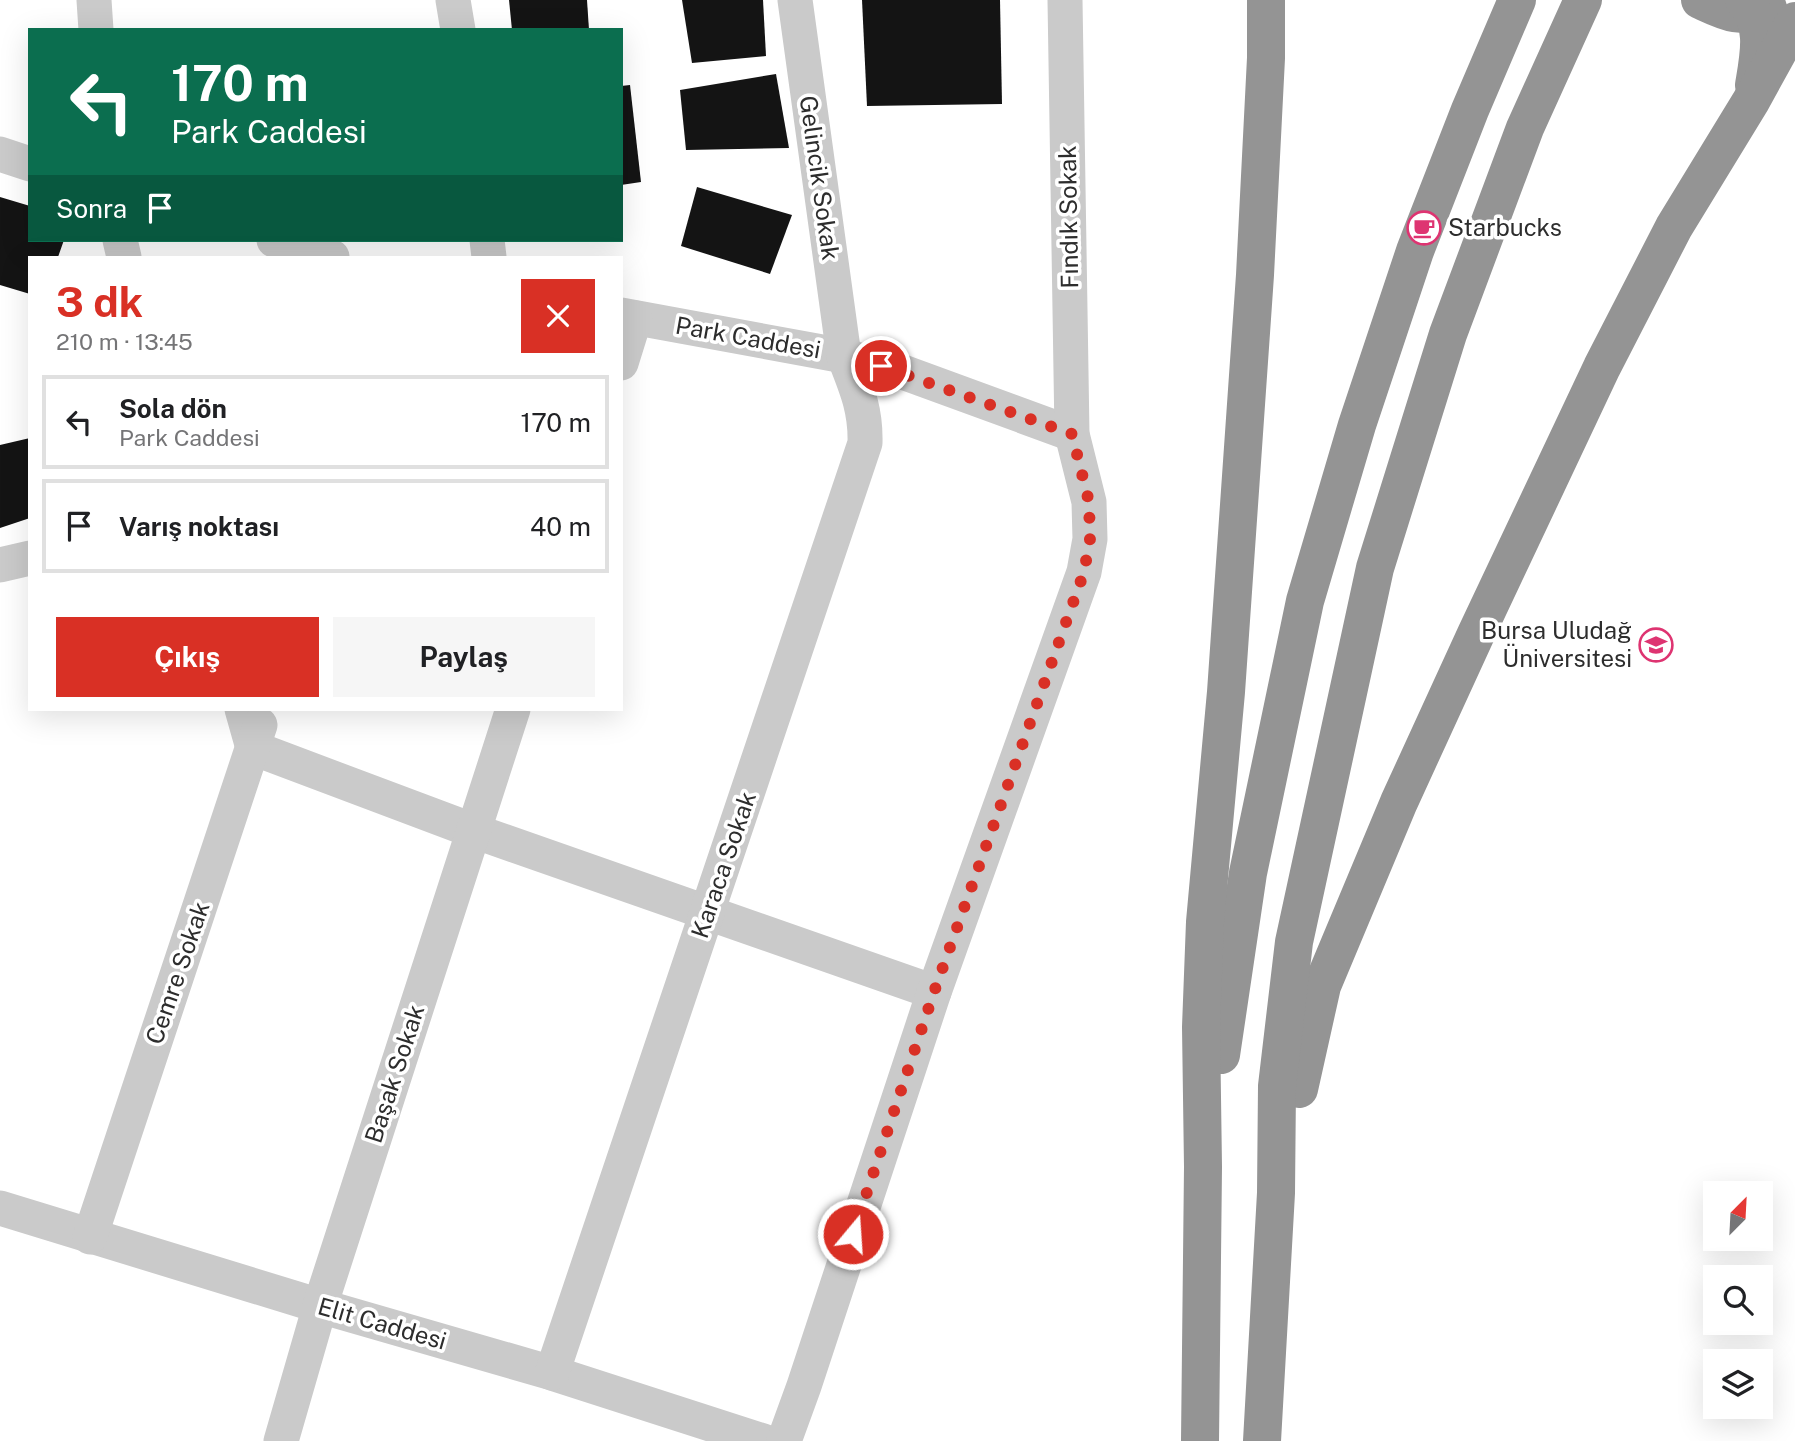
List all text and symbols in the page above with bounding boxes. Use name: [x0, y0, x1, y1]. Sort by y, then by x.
text: 170 m: [171, 54, 309, 112]
icon: left: [56, 56, 147, 147]
street label: Gelincik Sokak: [795, 94, 845, 262]
text: Park Caddesi: [171, 113, 367, 150]
street label: Fındık Sokak: [1053, 145, 1083, 289]
icon: arrive: [141, 189, 179, 227]
text: Sonra: [56, 193, 127, 224]
cafe icon: Starbucks: [1405, 209, 1443, 247]
place label: Starbucks: [1448, 213, 1562, 241]
text: 3 dk: [56, 277, 143, 326]
button: close: [521, 279, 595, 353]
street label: Park Caddesi: [673, 310, 823, 364]
text: 210 m · 13:45: [56, 328, 193, 355]
pin: [851, 336, 911, 396]
icon: arrive: [862, 347, 900, 385]
text: Sola dön: [119, 393, 227, 424]
icon: left: [60, 403, 98, 441]
text: 170 m: [521, 407, 591, 438]
text: Park Caddesi: [119, 424, 260, 451]
icon: arrive: [60, 507, 98, 545]
text: Varış noktası: [119, 511, 279, 542]
text: 40 m: [530, 511, 591, 542]
place label: Bursa Uludağ Üniversitesi: [1481, 616, 1632, 672]
button: Çıkış: [56, 617, 319, 697]
button: Paylaş: [333, 617, 595, 697]
school or university icon: Bursa Uludağ Üniversitesi: [1637, 626, 1675, 664]
street label: Karaca Sokak: [685, 788, 761, 942]
street label: Cemre Sokak: [140, 898, 215, 1048]
street label: Başak Sokak: [359, 1001, 430, 1146]
north arrow: [1703, 1181, 1773, 1251]
map controls: [1703, 1181, 1773, 1419]
position arrow: [816, 1197, 890, 1271]
button: search: [1703, 1265, 1773, 1335]
street label: Elit Caddesi: [315, 1291, 450, 1355]
button: layers: [1703, 1349, 1773, 1419]

